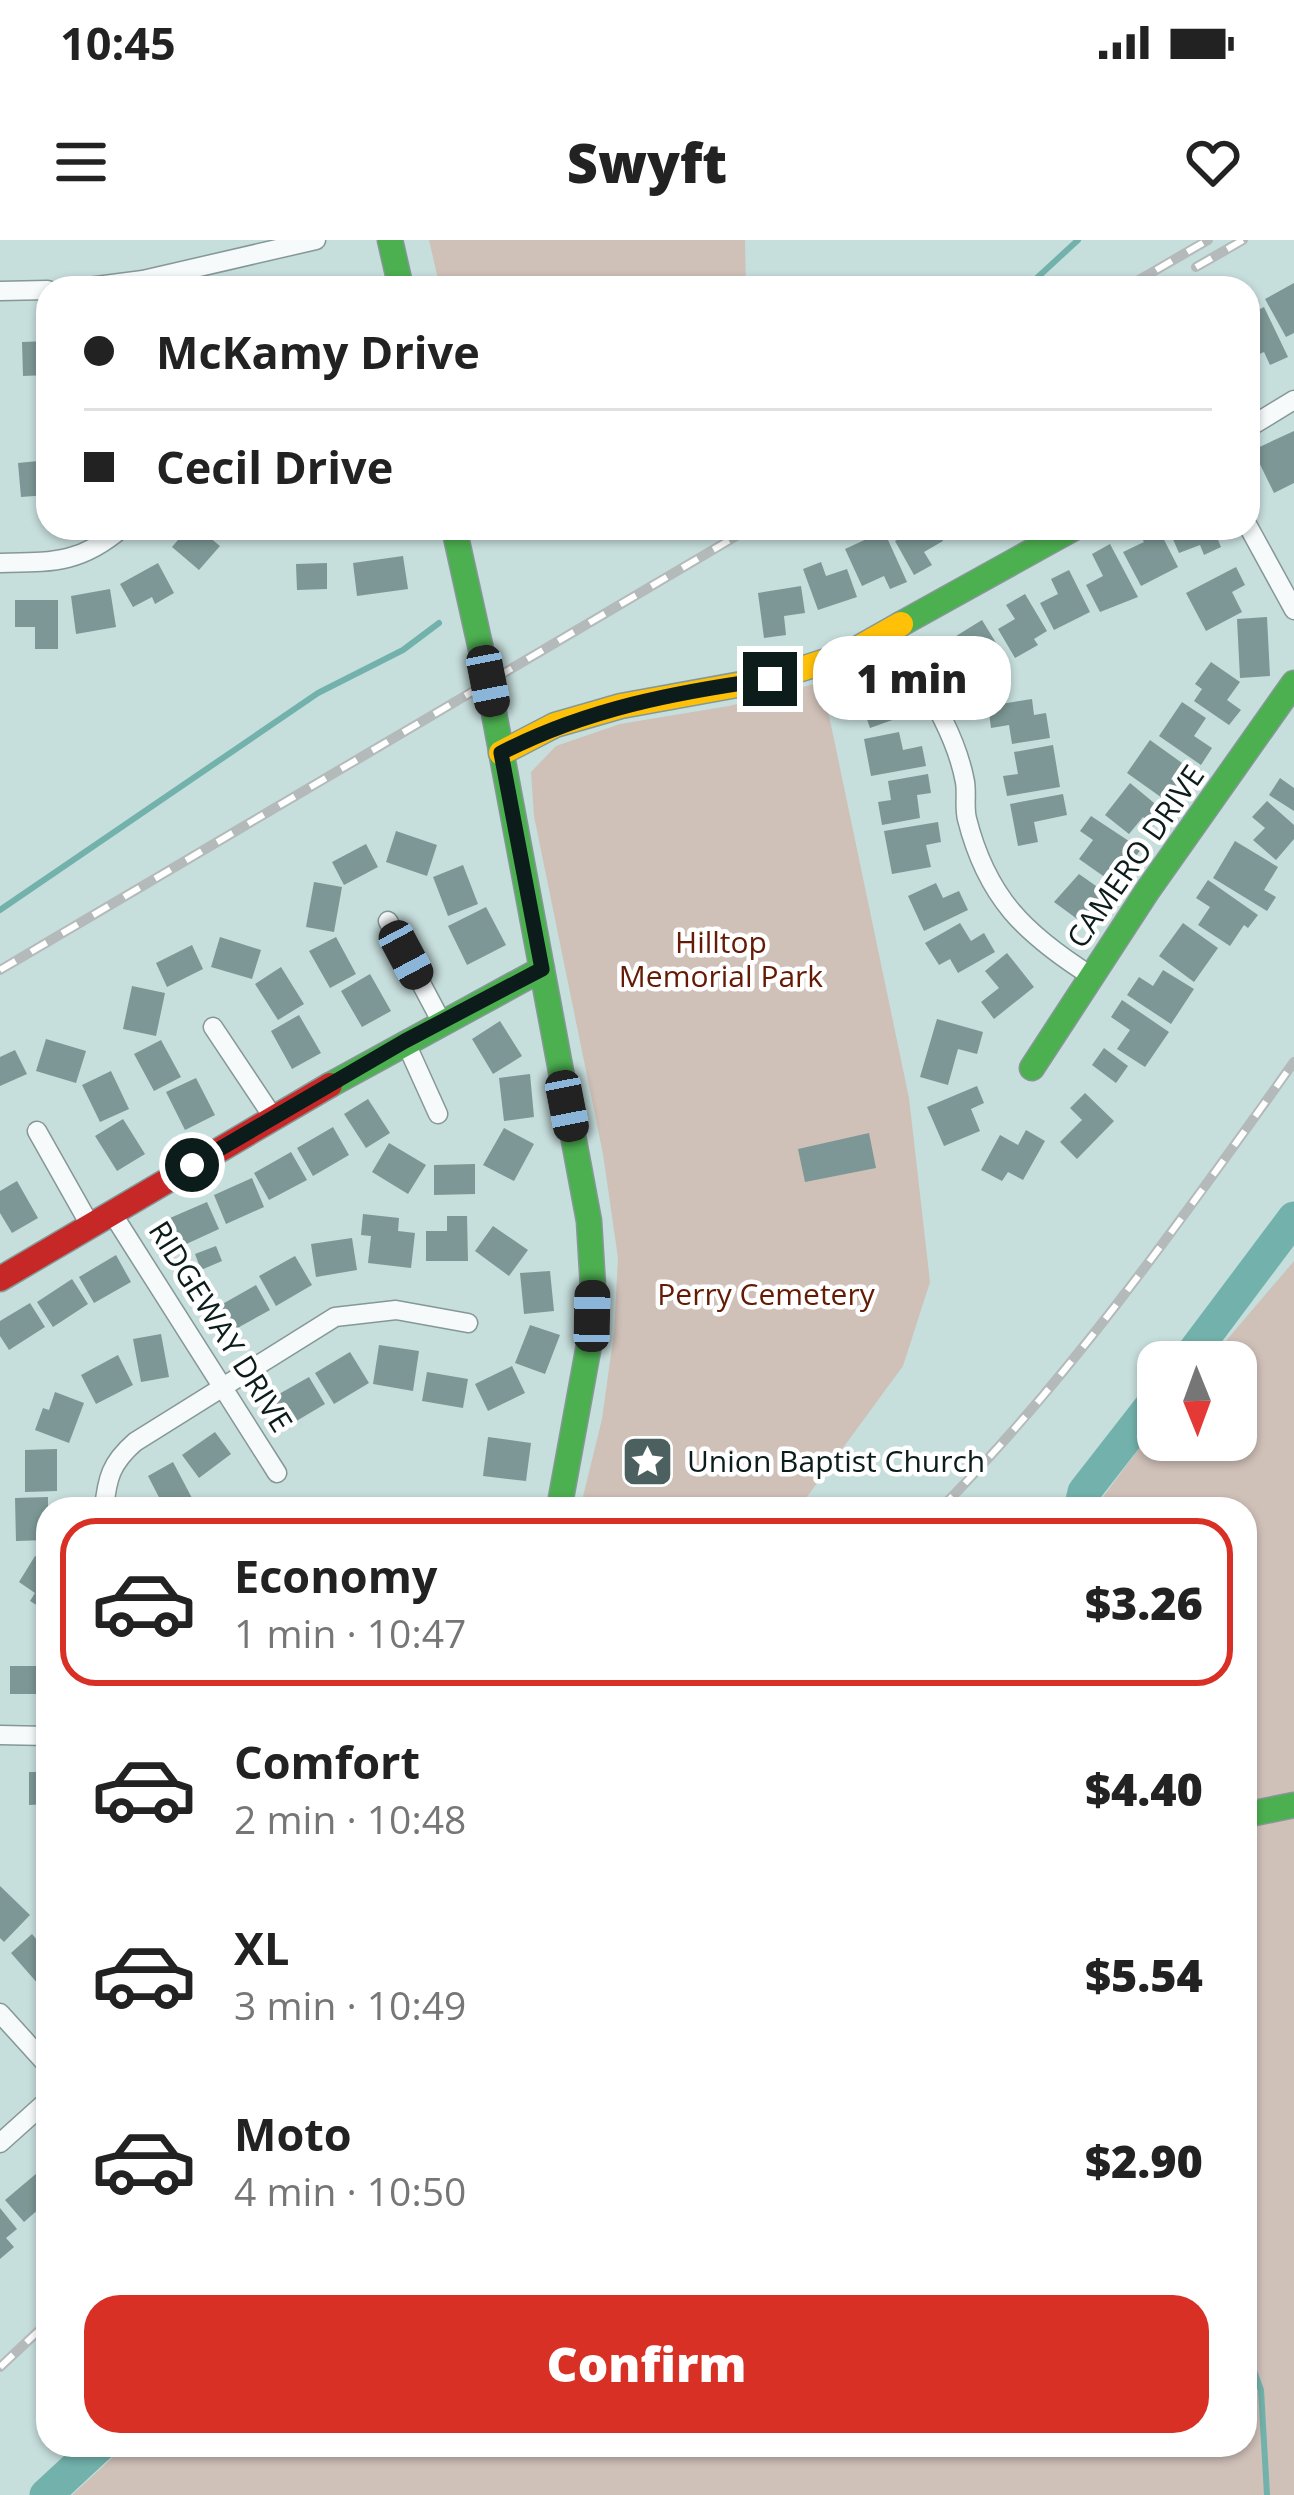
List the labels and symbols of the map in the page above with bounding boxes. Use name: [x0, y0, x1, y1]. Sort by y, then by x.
callout: 1 min: [812, 637, 1010, 721]
car: [463, 642, 513, 720]
route end: [743, 652, 797, 706]
street label: CAMERO DRIVE: [1056, 757, 1213, 956]
car: [373, 915, 439, 995]
park label: Hilltop Memorial Park: [619, 921, 823, 996]
car: [542, 1067, 592, 1145]
route start: [165, 1138, 219, 1192]
street label: RIDGEWAY DRIVE: [140, 1213, 303, 1440]
park label: Perry Cemetery: [657, 1273, 876, 1314]
car: [573, 1280, 611, 1352]
north arrow: [1137, 1341, 1257, 1461]
place icon: Union Baptist Church: [620, 1434, 676, 1490]
place label: Union Baptist Church: [687, 1440, 985, 1481]

